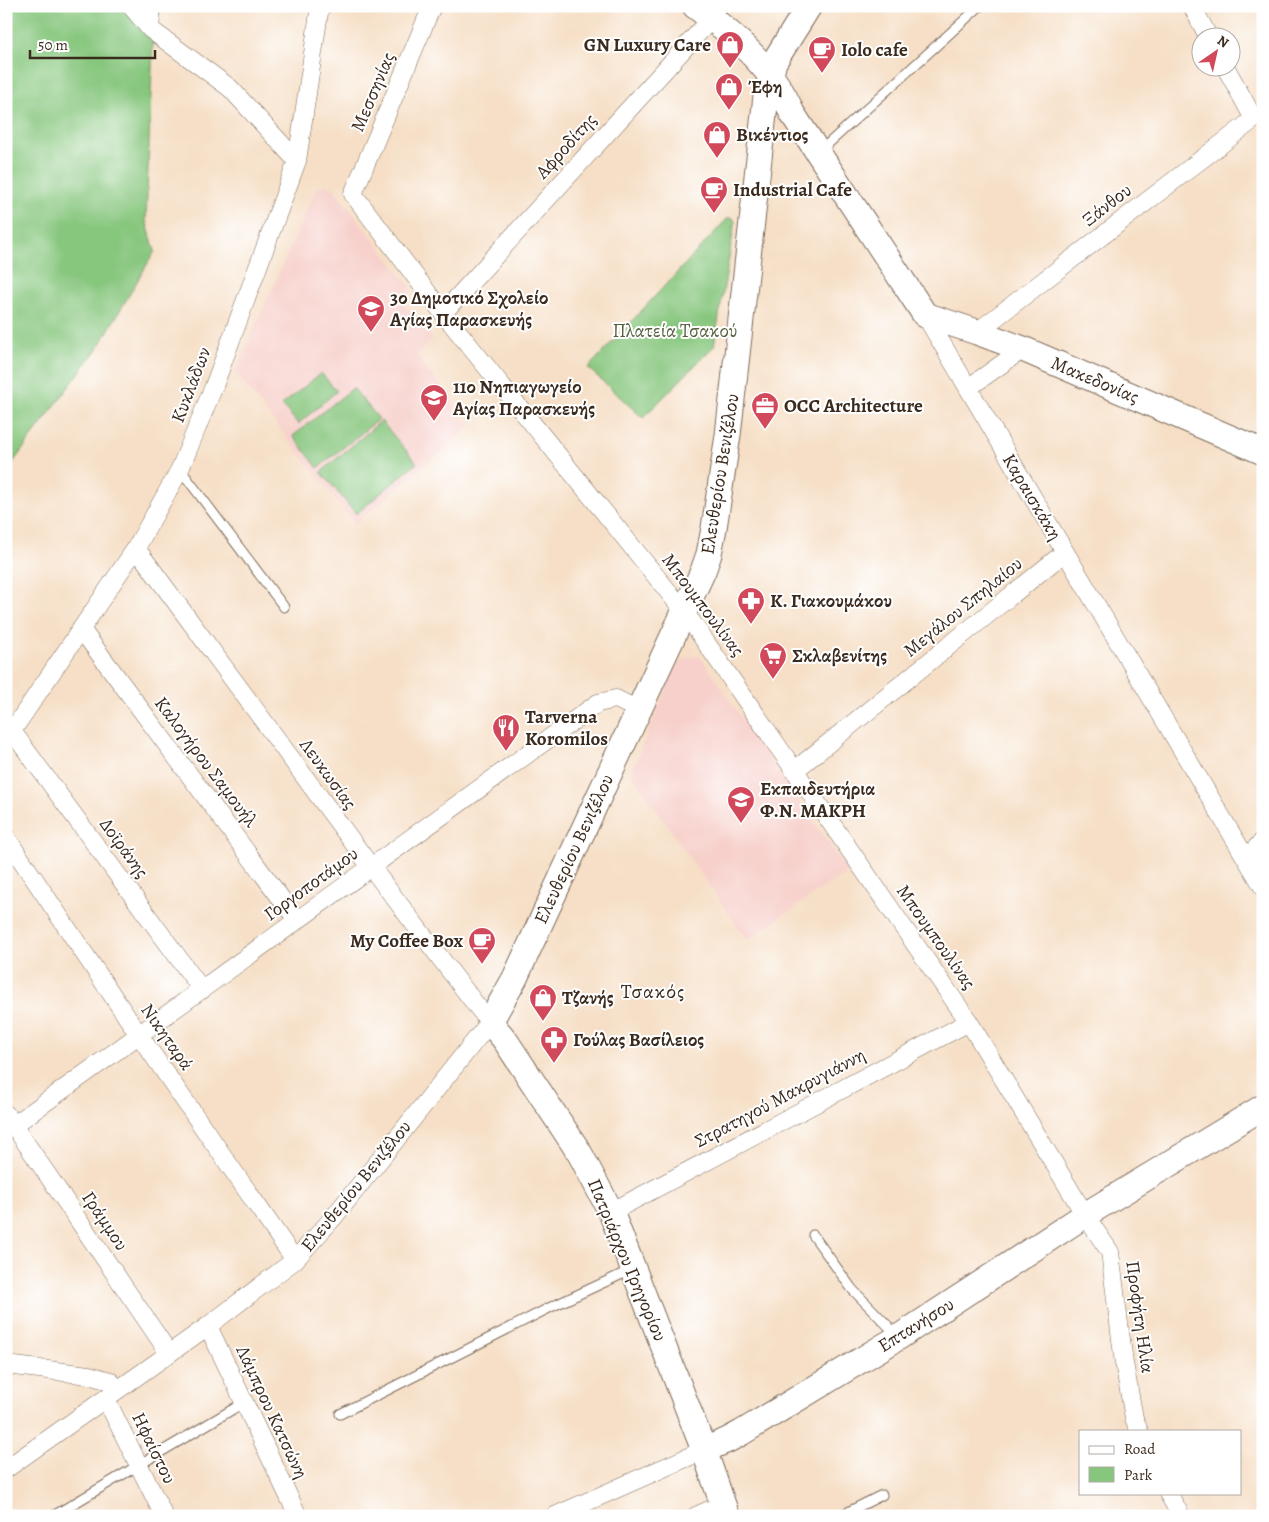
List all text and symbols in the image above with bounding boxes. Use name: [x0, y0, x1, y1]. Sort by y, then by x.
scale bar: [30, 28, 155, 60]
north arrow: [1192, 28, 1242, 78]
shop icon: GN Luxury Care: [715, 30, 745, 69]
text: N: [1213, 31, 1233, 52]
place label: GN Luxury Care: [584, 32, 711, 58]
text: 50 m: [38, 35, 68, 55]
cafe icon: Iolo cafe: [807, 35, 837, 74]
place label: Iolo cafe: [841, 37, 908, 63]
street label: Μεσσηνίας: [345, 48, 401, 136]
shop icon: Έφη: [714, 72, 744, 111]
place label: Έφη: [748, 74, 783, 100]
street label: Αφροδίτης: [529, 107, 603, 185]
shop icon: Βικέντιος: [702, 120, 732, 159]
place label: Βικέντιος: [736, 122, 809, 148]
cafe icon: Industrial Cafe: [699, 175, 729, 214]
place label: Industrial Cafe: [733, 177, 852, 203]
street label: Ξάνθου: [1077, 177, 1137, 233]
place label: 3ο Δημοτικό Σχολείο Αγίας Παρασκευής: [389, 285, 549, 333]
school or university icon: 3ο Δημοτικό Σχολείο Αγίας Παρασκευής: [356, 294, 386, 333]
park label: Πλατεία Τσακού: [613, 318, 737, 344]
street label: Κυκλάδων: [165, 343, 217, 427]
street label: Μακεδονίας: [1047, 350, 1143, 410]
place label: 11ο Νηπιαγωγείο Αγίας Παρασκευής: [452, 374, 595, 422]
school or university icon: 11ο Νηπιαγωγείο Αγίας Παρασκευής: [419, 383, 449, 422]
office icon: OCC Architecture: [750, 391, 780, 430]
street label: Ελευθερίου Βενιζέλου: [694, 392, 746, 556]
place label: OCC Architecture: [784, 393, 923, 419]
street label: Καραισκάκη: [996, 449, 1068, 545]
street label: Μπουμπουλίνας: [656, 548, 750, 662]
street label: Μεγάλου Σπηλαίου: [898, 551, 1028, 663]
pharmacy icon: Κ. Γιακουμάκου: [736, 586, 766, 625]
place label: Κ. Γιακουμάκου: [770, 588, 892, 614]
supermarket icon: Σκλαβενίτης: [758, 641, 788, 680]
place label: Σκλαβενίτης: [792, 643, 887, 669]
street label: Καλογήρου Σαμουήλ: [148, 691, 264, 833]
place label: Tarverna Koromilos: [525, 704, 608, 752]
restaurant icon: Tarverna Koromilos: [491, 713, 521, 752]
street label: Λευκωσίας: [293, 732, 363, 815]
street label: Ελευθερίου Βενιζέλου: [528, 770, 620, 928]
place label: Εκπαιδευτήρια Φ.Ν. ΜΑΚΡΗ: [760, 776, 875, 824]
school or university icon: Εκπαιδευτήρια Φ.Ν. ΜΑΚΡΗ: [726, 785, 756, 824]
street label: Δοϊράνης: [93, 813, 155, 884]
street label: Γοργοποτάμου: [259, 841, 363, 927]
street label: Μπουμπουλίνας: [890, 879, 982, 995]
cafe icon: My Coffee Box: [467, 926, 497, 965]
place label: My Coffee Box: [350, 928, 464, 954]
district label: Τσακός: [621, 978, 685, 1005]
shop icon: Τζανής: [528, 983, 558, 1022]
place label: Τζανής: [562, 985, 614, 1011]
street label: Νικηταρά: [134, 998, 200, 1076]
pharmacy icon: Γούλας Βασίλειος: [539, 1025, 569, 1064]
place label: Γούλας Βασίλειος: [573, 1027, 704, 1053]
street label: Στρατηγού Μακρυγιάννη: [690, 1042, 870, 1154]
street label: Ελευθερίου Βενιζέλου: [295, 1115, 417, 1257]
street label: Πατριάρχου Γρηγορίου: [581, 1175, 673, 1345]
street label: Γράμμου: [76, 1186, 134, 1256]
street label: Προφήτη Ηλία: [1119, 1259, 1161, 1375]
street label: Επτανήσου: [873, 1291, 959, 1359]
street label: Λάμπρου Κατσώνη: [229, 1340, 314, 1483]
street label: Ηφαίστου: [126, 1408, 182, 1488]
legend: [1079, 1430, 1242, 1494]
text: Road: [1124, 1439, 1156, 1459]
text: Park: [1124, 1465, 1153, 1485]

